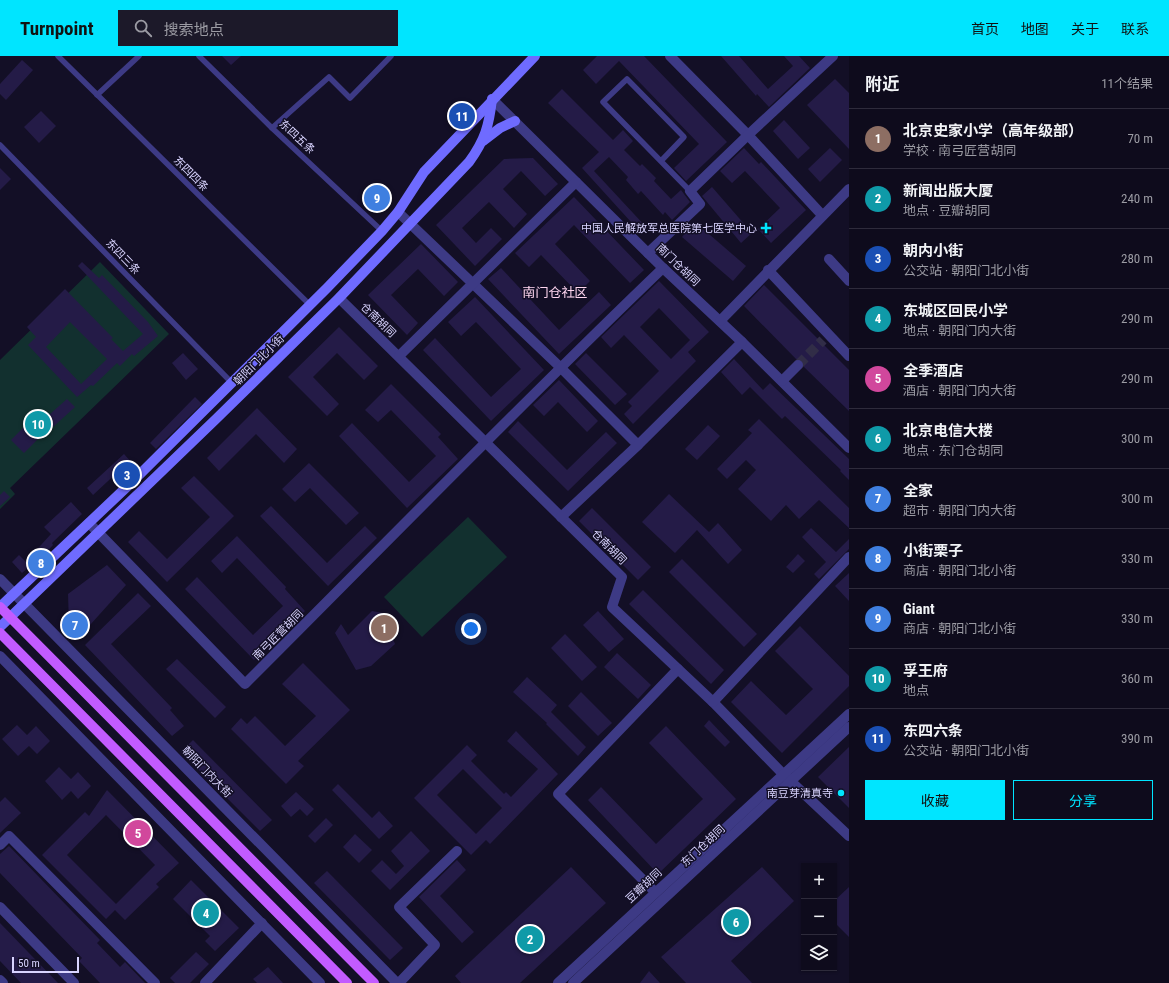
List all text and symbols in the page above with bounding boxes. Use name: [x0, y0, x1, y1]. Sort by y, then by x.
search box: [118, 10, 398, 46]
text: Turnpoint: [20, 17, 94, 40]
icon: search: [132, 17, 154, 39]
text: 搜索地点: [164, 21, 224, 39]
text: 首页: [971, 21, 999, 37]
text: 地图: [1021, 21, 1049, 37]
text: 关于: [1071, 21, 1099, 37]
text: 联系: [1121, 21, 1149, 37]
text: 附近: [865, 74, 899, 94]
text: 11个结果: [1101, 76, 1153, 91]
pin: 11: [449, 101, 475, 131]
street label: 东四五条: [276, 117, 318, 157]
text: 北京史家小学（高年级部）: [903, 122, 1083, 140]
text: 1: [875, 131, 881, 146]
text: 70 m: [1127, 131, 1153, 146]
text: 学校 · 南弓匠营胡同: [903, 143, 1016, 158]
street label: 东四四条: [171, 154, 211, 194]
text: 新闻出版大厦: [903, 182, 993, 200]
pin: 9: [364, 183, 390, 213]
text: 2: [875, 191, 881, 206]
text: 240 m: [1121, 191, 1153, 206]
text: 地点 · 豆瓣胡同: [903, 203, 990, 218]
place label: 中国人民解放军总医院第七医学中心: [581, 222, 757, 235]
marker: 中国人民解放军总医院第七医学中心: [760, 222, 772, 234]
street label: 东四三条: [103, 237, 143, 277]
street label: 南门仓胡同: [654, 241, 702, 289]
text: 朝内小街: [903, 242, 963, 260]
text: 3: [875, 251, 881, 266]
text: 280 m: [1121, 251, 1153, 266]
text: 公交站 · 朝阳门北小街: [903, 263, 1029, 278]
district label: 南门仓社区: [522, 285, 588, 300]
street label: 仓南胡同: [358, 300, 398, 340]
text: 东城区回民小学: [903, 302, 1008, 320]
text: 4: [875, 311, 881, 326]
text: 290 m: [1121, 311, 1153, 326]
text: 地点 · 朝阳门内大街: [903, 323, 1016, 338]
street label: 朝阳门北小街: [231, 332, 287, 388]
text: 全季酒店: [903, 362, 963, 380]
text: 5: [875, 371, 881, 386]
text: 290 m: [1121, 371, 1153, 386]
text: 酒店 · 朝阳门内大街: [903, 383, 1016, 398]
pin: 10: [25, 409, 51, 439]
text: 北京电信大楼: [903, 422, 993, 440]
text: 6: [875, 431, 881, 446]
text: 300 m: [1121, 431, 1153, 446]
text: 地点 · 东门仓胡同: [903, 443, 1003, 458]
pin: 3: [114, 460, 140, 490]
text: 全家: [903, 482, 933, 500]
text: 7: [875, 491, 881, 506]
text: 300 m: [1121, 491, 1153, 506]
text: 超市 · 朝阳门内大街: [903, 503, 1016, 518]
street label: 仓南胡同: [589, 527, 629, 567]
text: 小街栗子: [903, 542, 963, 560]
pin: 8: [28, 548, 54, 578]
text: 8: [875, 551, 881, 566]
text: 330 m: [1121, 551, 1153, 566]
text: 商店 · 朝阳门北小街: [903, 563, 1016, 578]
text: Giant: [903, 600, 935, 618]
street label: 南弓匠营胡同: [250, 607, 306, 663]
pin: 7: [62, 610, 88, 640]
text: 9: [875, 611, 881, 626]
text: 330 m: [1121, 611, 1153, 626]
pin: 1: [371, 613, 397, 643]
your location: [461, 619, 481, 639]
text: 商店 · 朝阳门北小街: [903, 621, 1016, 636]
text: 孚王府: [903, 662, 948, 680]
text: 10: [871, 671, 885, 686]
text: 360 m: [1121, 671, 1153, 686]
text: 地点: [903, 683, 929, 698]
text: 东四六条: [903, 722, 963, 740]
text: 11: [871, 731, 885, 746]
text: 390 m: [1121, 731, 1153, 746]
text: 公交站 · 朝阳门北小街: [903, 743, 1029, 758]
street label: 朝阳门内大街: [179, 744, 235, 800]
button: 收藏: [865, 780, 1005, 820]
button: 分享: [1013, 780, 1153, 820]
place label: 南豆芽清真寺: [767, 787, 833, 800]
marker: 南豆芽清真寺: [836, 788, 846, 798]
pin: 5: [125, 818, 151, 848]
street label: 东门仓胡同: [678, 822, 728, 870]
map controls: [801, 863, 837, 971]
button: +: [801, 863, 837, 899]
street label: 豆瓣胡同: [623, 866, 665, 906]
pin: 4: [193, 898, 219, 928]
button: −: [801, 899, 837, 935]
pin: 6: [723, 907, 749, 937]
pin: 2: [517, 924, 543, 954]
button: layers: [801, 935, 837, 971]
scale bar: [12, 955, 79, 974]
text: 50 m: [18, 957, 40, 970]

